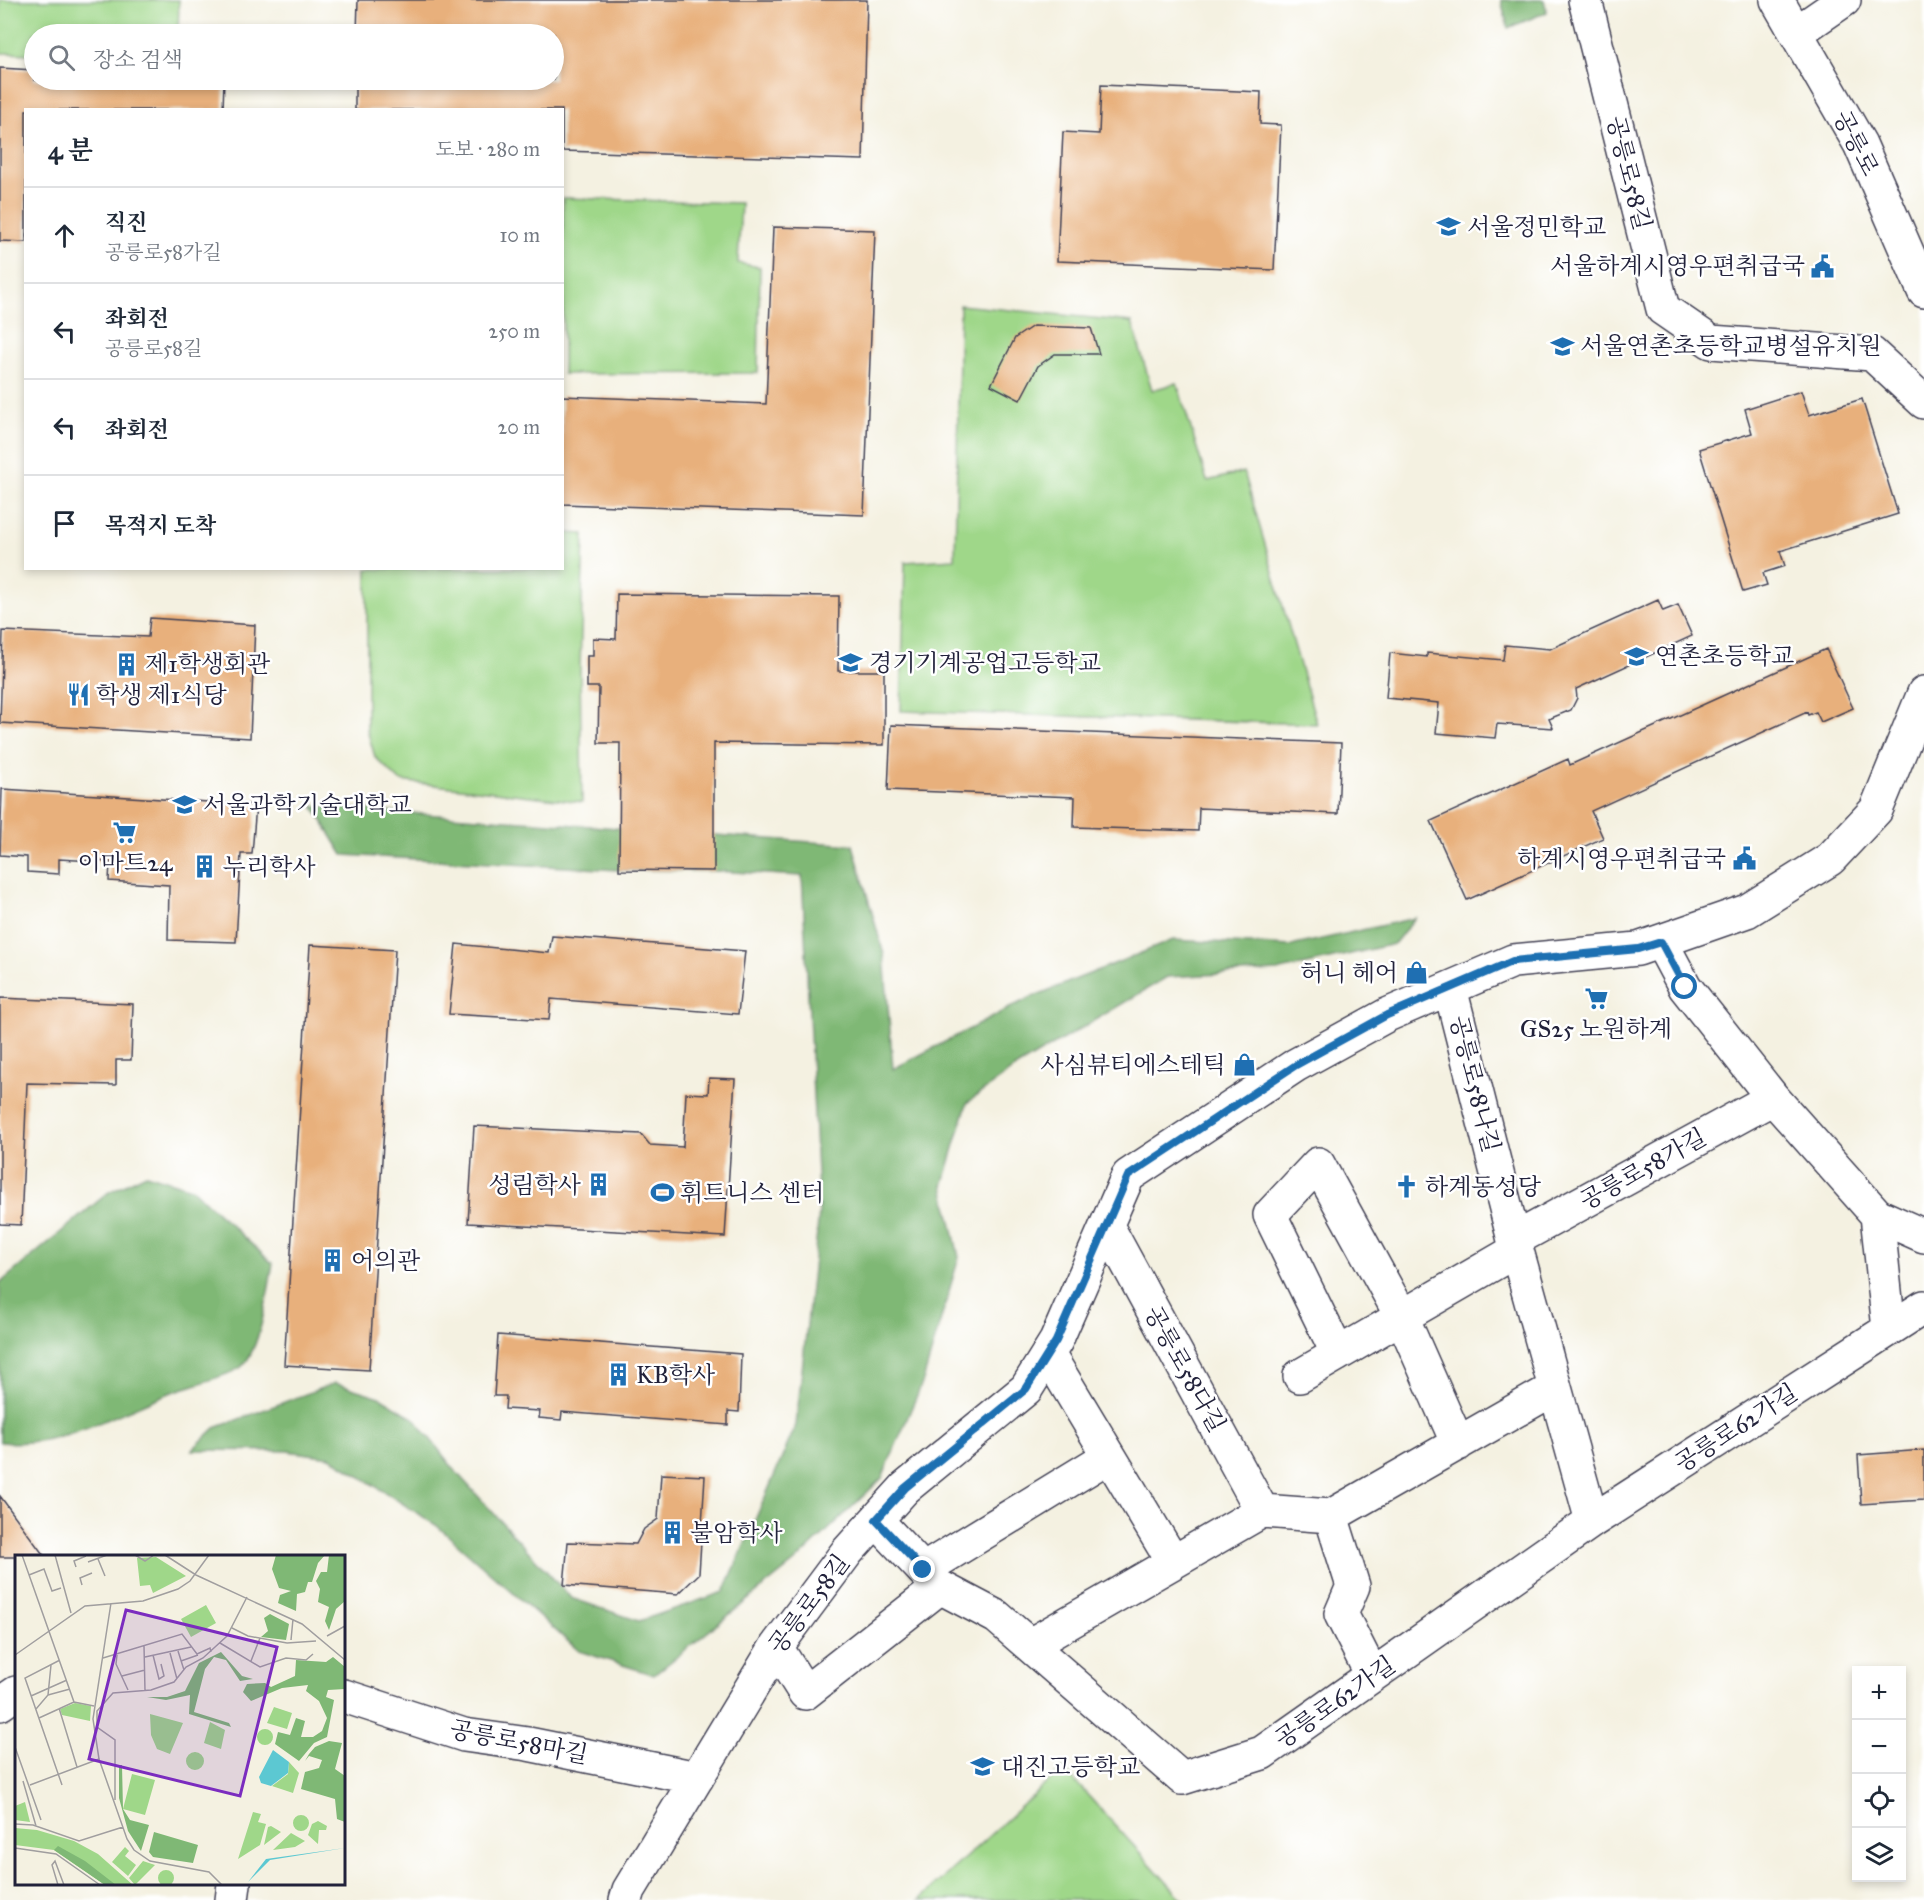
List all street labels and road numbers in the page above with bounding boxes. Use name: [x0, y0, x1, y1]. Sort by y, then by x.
street label: 공릉로: [1827, 105, 1885, 181]
street label: 공릉로58길: [1600, 113, 1658, 233]
street label: 공릉로58나길: [1444, 1013, 1506, 1155]
street label: 공릉로58가길: [1575, 1122, 1711, 1216]
street label: 공릉로58다길: [1138, 1301, 1232, 1437]
street label: 공릉로62가길: [1669, 1377, 1803, 1479]
street label: 공릉로58길: [762, 1548, 856, 1660]
street label: 공릉로62가길: [1269, 1650, 1401, 1754]
street label: 공릉로58마길: [448, 1714, 590, 1770]

